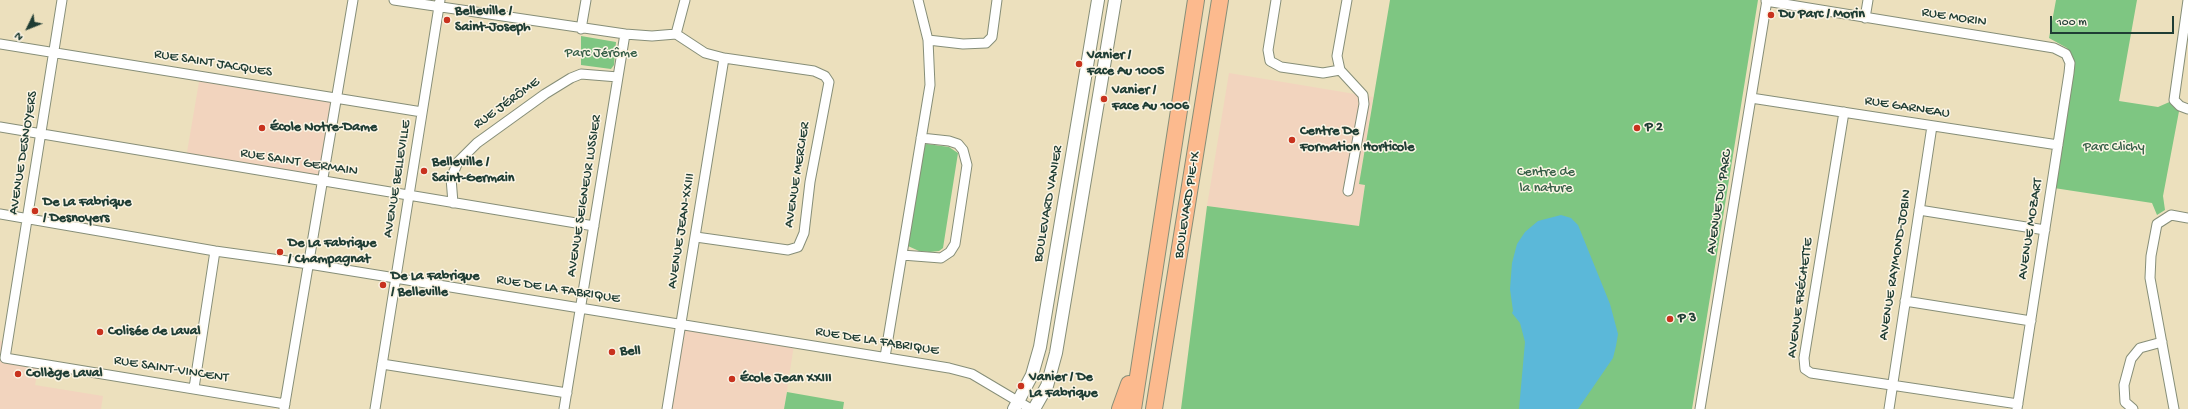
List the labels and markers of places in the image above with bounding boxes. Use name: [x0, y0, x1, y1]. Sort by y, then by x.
place label: Belleville / Saint-Joseph: [455, 4, 531, 36]
place label: Du Parc / Morin: [1779, 7, 1865, 23]
marker: Du Parc / Morin: [1766, 10, 1776, 20]
marker: Belleville / Saint-Joseph: [442, 15, 452, 25]
place label: Vanier / Face Au 1005: [1087, 48, 1164, 80]
marker: Vanier / Face Au 1005: [1074, 59, 1084, 69]
place label: Vanier / Face Au 1006: [1112, 83, 1189, 116]
marker: Vanier / Face Au 1006: [1099, 94, 1109, 104]
place label: École Notre-Dame: [270, 120, 377, 136]
place label: P 2: [1645, 120, 1663, 136]
marker: École Notre-Dame: [257, 123, 267, 133]
marker: P 2: [1632, 123, 1642, 133]
place label: Centre De Formation Horticole: [1300, 124, 1414, 156]
marker: Centre De Formation Horticole: [1287, 135, 1297, 145]
place label: Belleville / Saint-Germain: [432, 155, 514, 188]
marker: Belleville / Saint-Germain: [419, 166, 429, 176]
place label: De La Fabrique / Desnoyers: [43, 195, 131, 228]
marker: De La Fabrique / Desnoyers: [30, 206, 40, 216]
place label: De La Fabrique / Champagnat: [288, 236, 376, 268]
marker: De La Fabrique / Champagnat: [275, 247, 285, 257]
place label: De La Fabrique / Belleville: [391, 269, 479, 302]
marker: De La Fabrique / Belleville: [378, 280, 388, 290]
place label: P 3: [1678, 311, 1696, 327]
marker: P 3: [1665, 314, 1675, 324]
place label: Colisée de Laval: [108, 324, 201, 340]
marker: Colisée de Laval: [95, 327, 105, 337]
place label: Bell: [620, 344, 641, 360]
marker: Bell: [607, 347, 617, 357]
place label: Collège Laval: [26, 366, 103, 382]
marker: Collège Laval: [13, 369, 23, 379]
place label: Vanier / De La Fabrique: [1029, 370, 1098, 402]
place label: École Jean XXIII: [740, 371, 832, 387]
marker: École Jean XXIII: [727, 374, 737, 384]
marker: Vanier / De La Fabrique: [1016, 381, 1026, 391]

